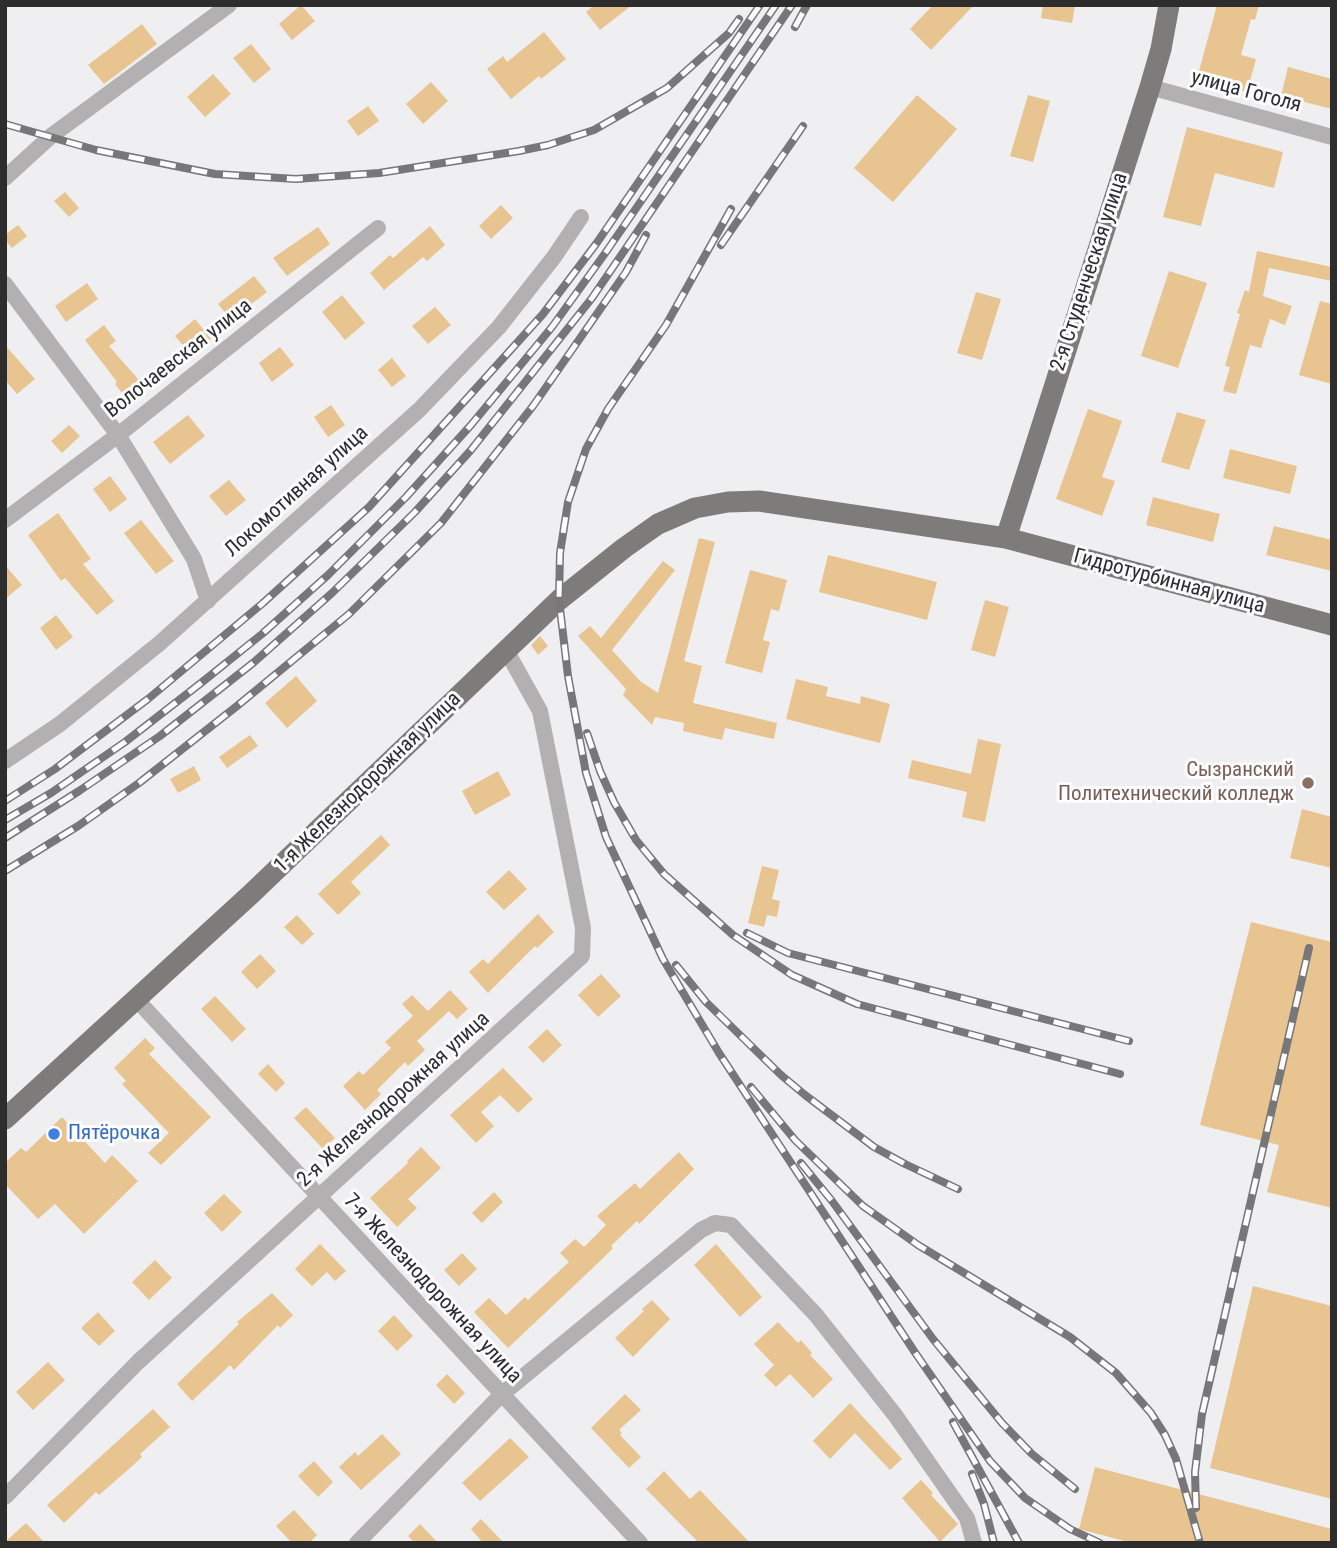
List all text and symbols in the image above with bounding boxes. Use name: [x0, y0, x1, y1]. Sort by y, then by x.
street label: улица Гоголя: [1188, 65, 1304, 119]
street label: 2-я Студенческая улица: [1046, 170, 1134, 374]
street label: Волочаевская улица: [101, 294, 257, 424]
street label: Локомотивная улица: [220, 421, 374, 563]
street label: Гидротурбинная улица: [1071, 544, 1267, 620]
street label: 1-я Железнодорожная улица: [269, 687, 467, 879]
place label: Сызранский Политехнический колледж: [1058, 758, 1294, 808]
marker: Сызранский Политехнический колледж: [1300, 775, 1316, 791]
street label: 2-я Железнодорожная улица: [293, 1007, 495, 1193]
place label: Пятёрочка: [68, 1121, 160, 1147]
marker: Пятёрочка: [46, 1126, 62, 1142]
street label: 7-я Железнодорожная улица: [338, 1189, 526, 1389]

